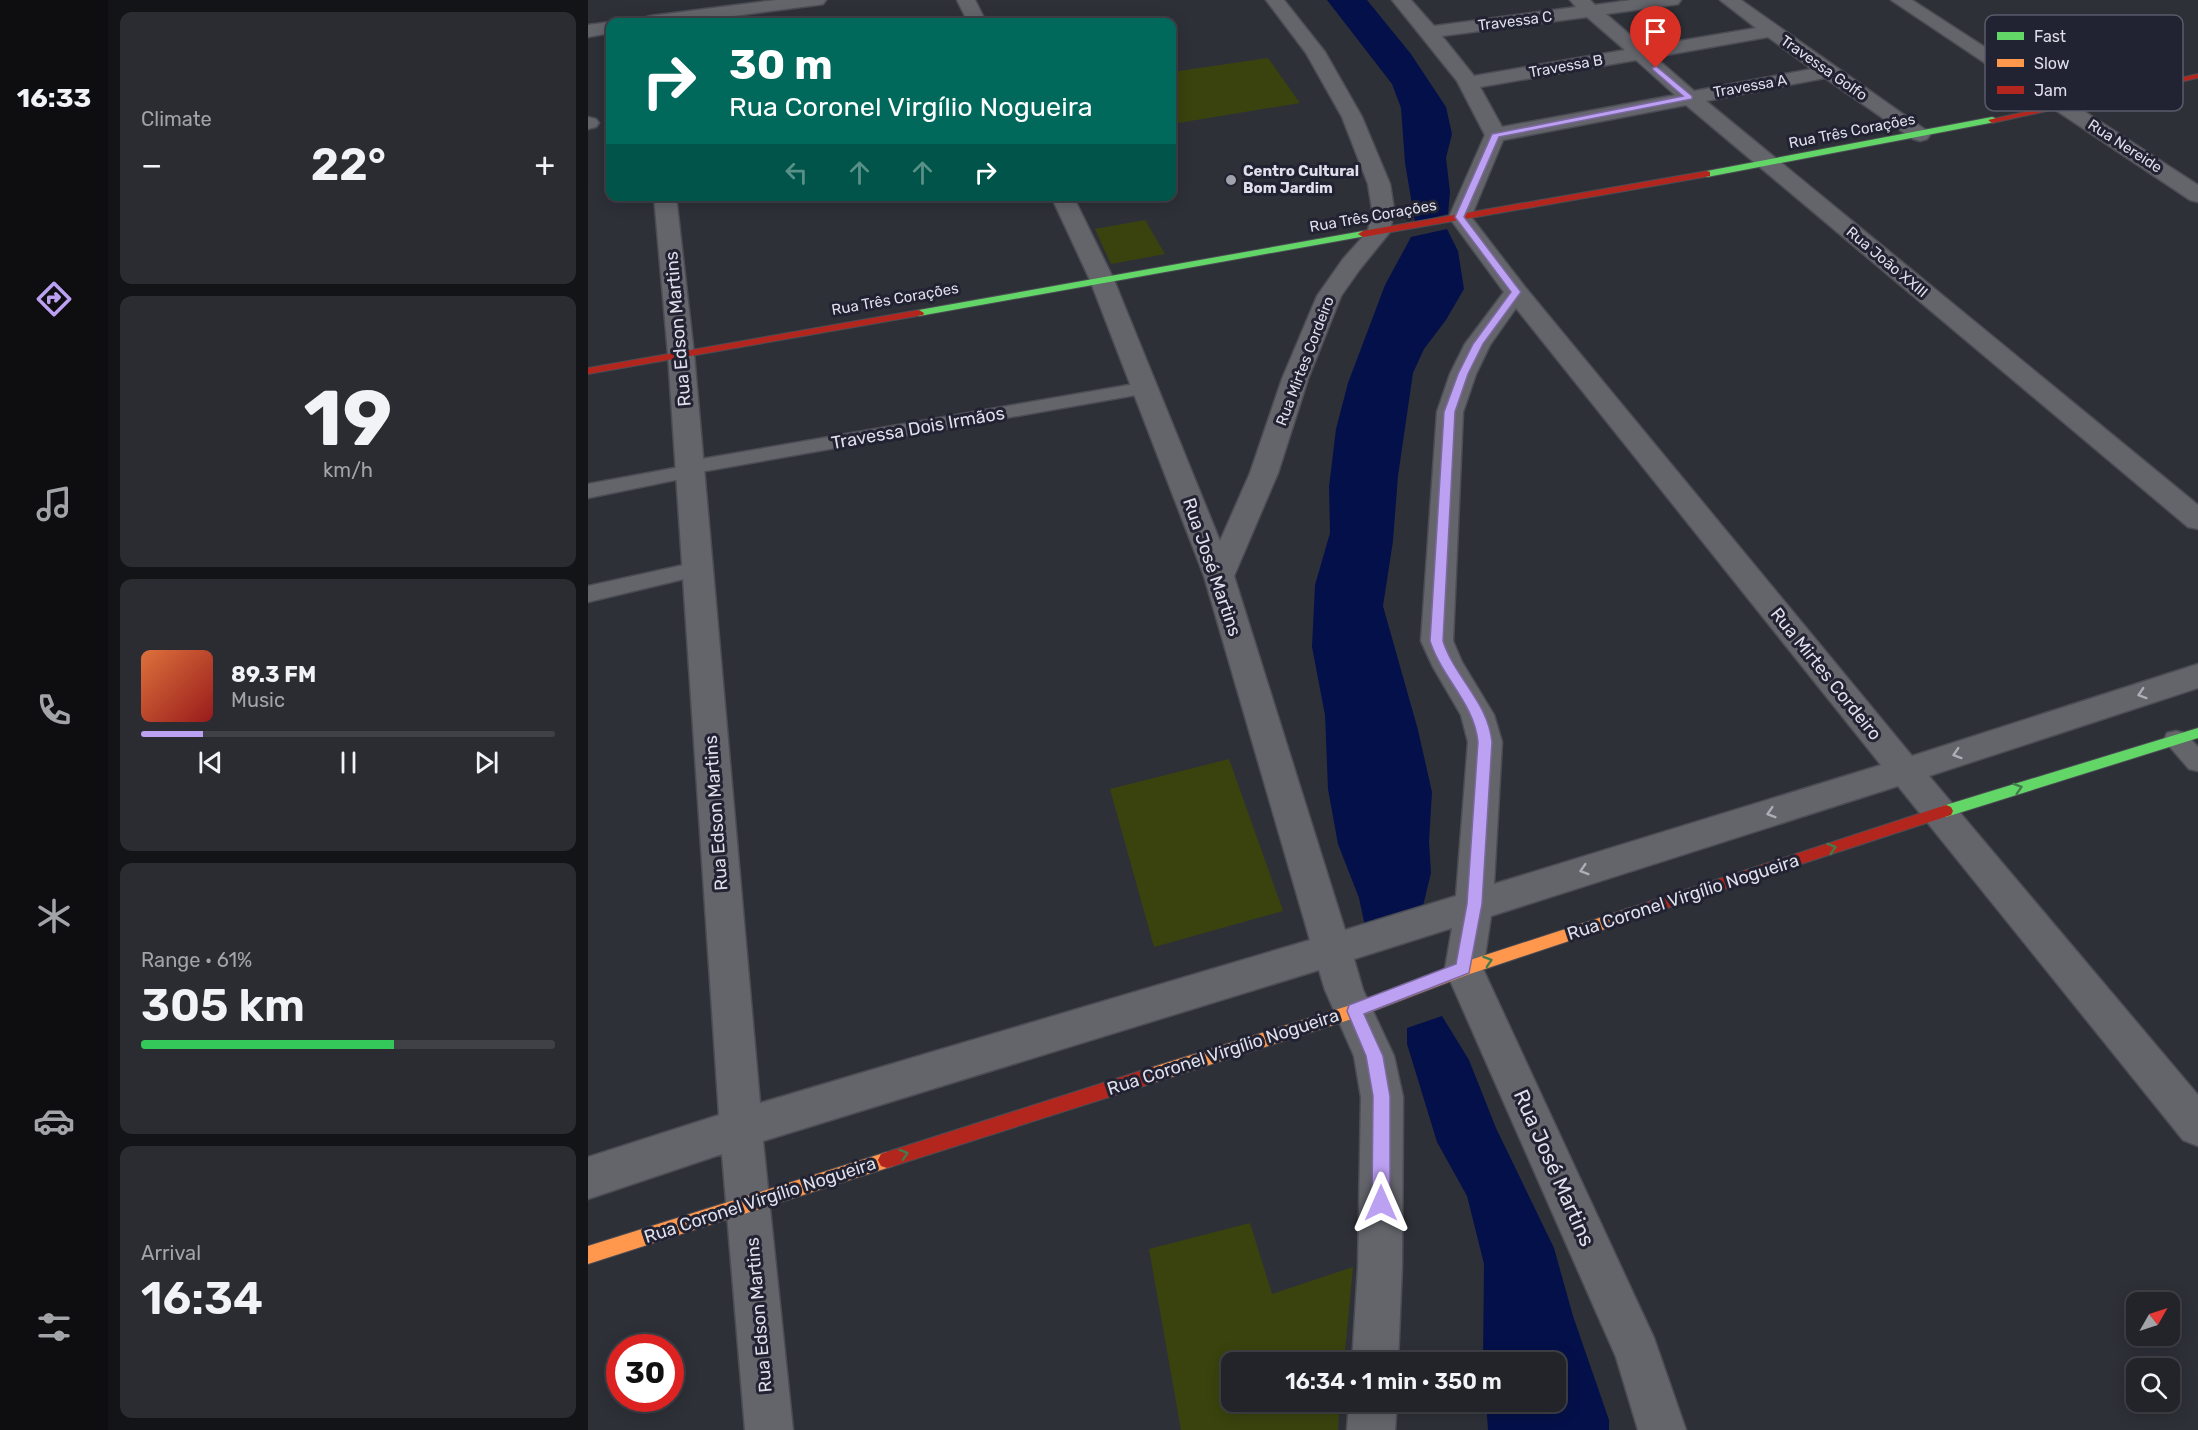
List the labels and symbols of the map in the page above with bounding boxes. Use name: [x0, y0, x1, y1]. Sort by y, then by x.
pin: [1630, 6, 1681, 68]
street label: Travessa C: [1477, 8, 1553, 34]
legend: [1985, 15, 2183, 111]
text: Fast: [2034, 27, 2066, 46]
street label: Travessa Golfo: [1777, 31, 1871, 105]
street label: Travessa B: [1528, 51, 1604, 81]
text: Slow: [2034, 54, 2070, 73]
street label: Travessa A: [1712, 71, 1788, 101]
text: Jam: [2034, 81, 2067, 100]
street label: Rua Três Corações: [1787, 110, 1917, 152]
street label: Rua Nereide: [2085, 115, 2165, 177]
place label: Centro Cultural Bom Jardim: [1243, 162, 1359, 197]
marker: Centro Cultural Bom Jardim: [1224, 173, 1238, 187]
street label: Rua Três Corações: [1308, 196, 1438, 236]
street label: Rua João XXIII: [1843, 223, 1931, 301]
street label: Rua Edson Martins: [660, 250, 696, 408]
street label: Rua Três Corações: [830, 279, 960, 319]
street label: Rua Mirtes Cordeiro: [1272, 294, 1338, 428]
street label: Travessa Dois Irmãos: [830, 402, 1006, 454]
street label: Rua José Martins: [1178, 495, 1246, 639]
street label: Rua Mirtes Cordeiro: [1766, 603, 1886, 745]
one-way arrow: [2137, 687, 2148, 699]
street label: Rua Edson Martins: [700, 734, 732, 892]
one-way arrow: [1952, 747, 1963, 760]
one-way arrow: [2012, 783, 2023, 795]
one-way arrow: [1766, 805, 1777, 818]
one-way arrow: [1826, 842, 1837, 855]
street label: Rua Coronel Virgílio Nogueira: [1564, 849, 1802, 945]
one-way arrow: [1579, 863, 1590, 875]
one-way arrow: [1482, 956, 1493, 968]
street label: Rua Coronel Virgílio Nogueira: [1104, 1004, 1342, 1100]
street label: Rua José Martins: [1509, 1085, 1600, 1250]
one-way arrow: [898, 1148, 909, 1161]
street label: Rua Coronel Virgílio Nogueira: [641, 1152, 879, 1248]
position arrow: [1349, 1171, 1413, 1235]
street label: Rua Edson Martins: [741, 1236, 777, 1394]
north arrow: [2126, 1292, 2180, 1346]
speed limit sign: 30: [606, 1334, 684, 1412]

